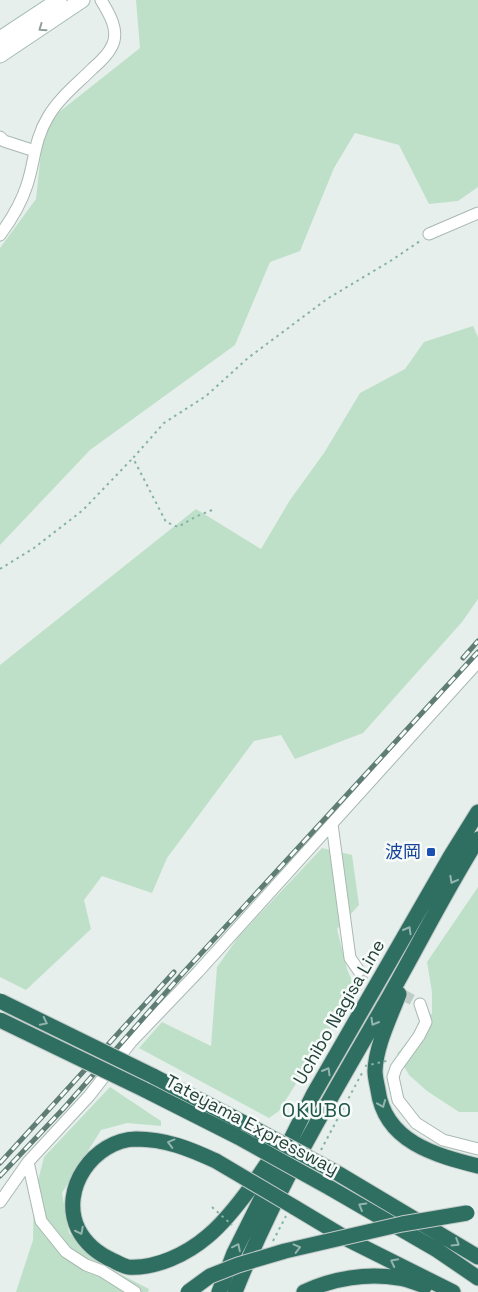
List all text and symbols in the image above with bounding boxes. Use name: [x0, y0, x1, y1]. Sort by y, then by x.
one-way arrow: [38, 22, 48, 31]
place label: 波岡: [385, 840, 421, 863]
marker: 波岡: [425, 846, 437, 858]
one-way arrow: [449, 875, 459, 884]
one-way arrow: [402, 926, 412, 935]
street label: Uchibo Nagisa Line: [288, 935, 389, 1088]
one-way arrow: [39, 1016, 48, 1026]
one-way arrow: [370, 1017, 380, 1026]
one-way arrow: [321, 1067, 331, 1076]
street label: Tateyama Expressway: [162, 1069, 343, 1180]
district label: OKUBO: [282, 1097, 352, 1123]
one-way arrow: [376, 1099, 386, 1108]
one-way arrow: [166, 1138, 175, 1149]
one-way arrow: [358, 1203, 367, 1213]
one-way arrow: [74, 1225, 84, 1234]
one-way arrow: [451, 1237, 460, 1247]
one-way arrow: [231, 1243, 241, 1252]
one-way arrow: [292, 1243, 301, 1254]
one-way arrow: [390, 1258, 399, 1268]

